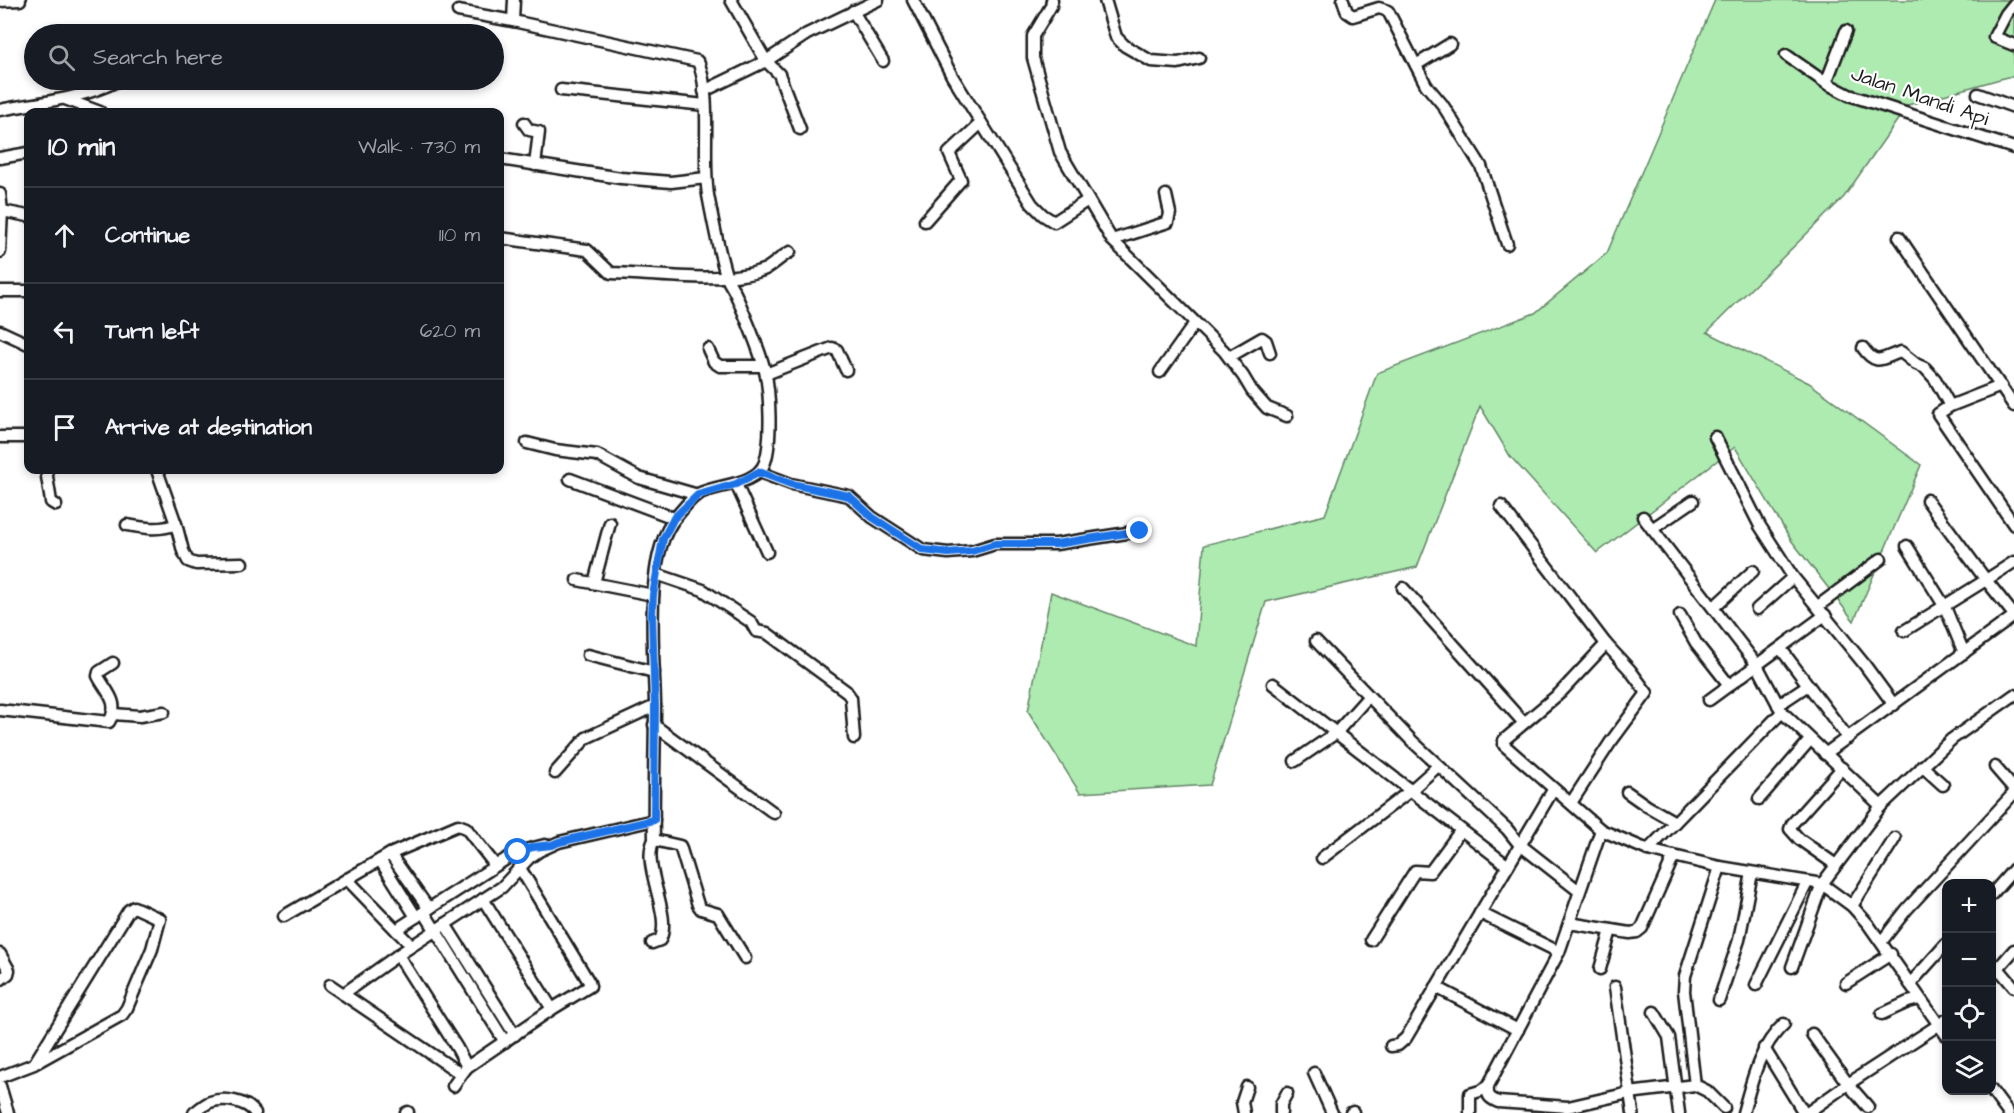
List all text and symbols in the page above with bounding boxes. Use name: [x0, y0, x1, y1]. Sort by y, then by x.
search box: [24, 24, 504, 90]
icon: search: [45, 41, 78, 74]
text: Search here: [93, 42, 223, 73]
street label: Jalan Mandi Api: [1847, 59, 1993, 134]
text: 10 min: [48, 129, 115, 165]
text: Walk · 730 m: [358, 133, 480, 161]
icon: ahead: [48, 219, 81, 252]
text: Continue: [105, 220, 190, 251]
text: 110 m: [439, 221, 480, 249]
icon: left: [48, 315, 81, 348]
text: Turn left: [105, 316, 199, 347]
text: 620 m: [420, 317, 480, 345]
icon: arrive: [48, 411, 81, 444]
text: Arrive at destination: [105, 412, 312, 443]
route end: [1126, 517, 1152, 543]
route start: [504, 838, 530, 864]
map controls: [1942, 879, 1996, 1095]
button: +: [1942, 879, 1996, 933]
button: −: [1942, 933, 1996, 987]
button: locate: [1942, 987, 1996, 1041]
button: layers: [1942, 1041, 1996, 1095]

